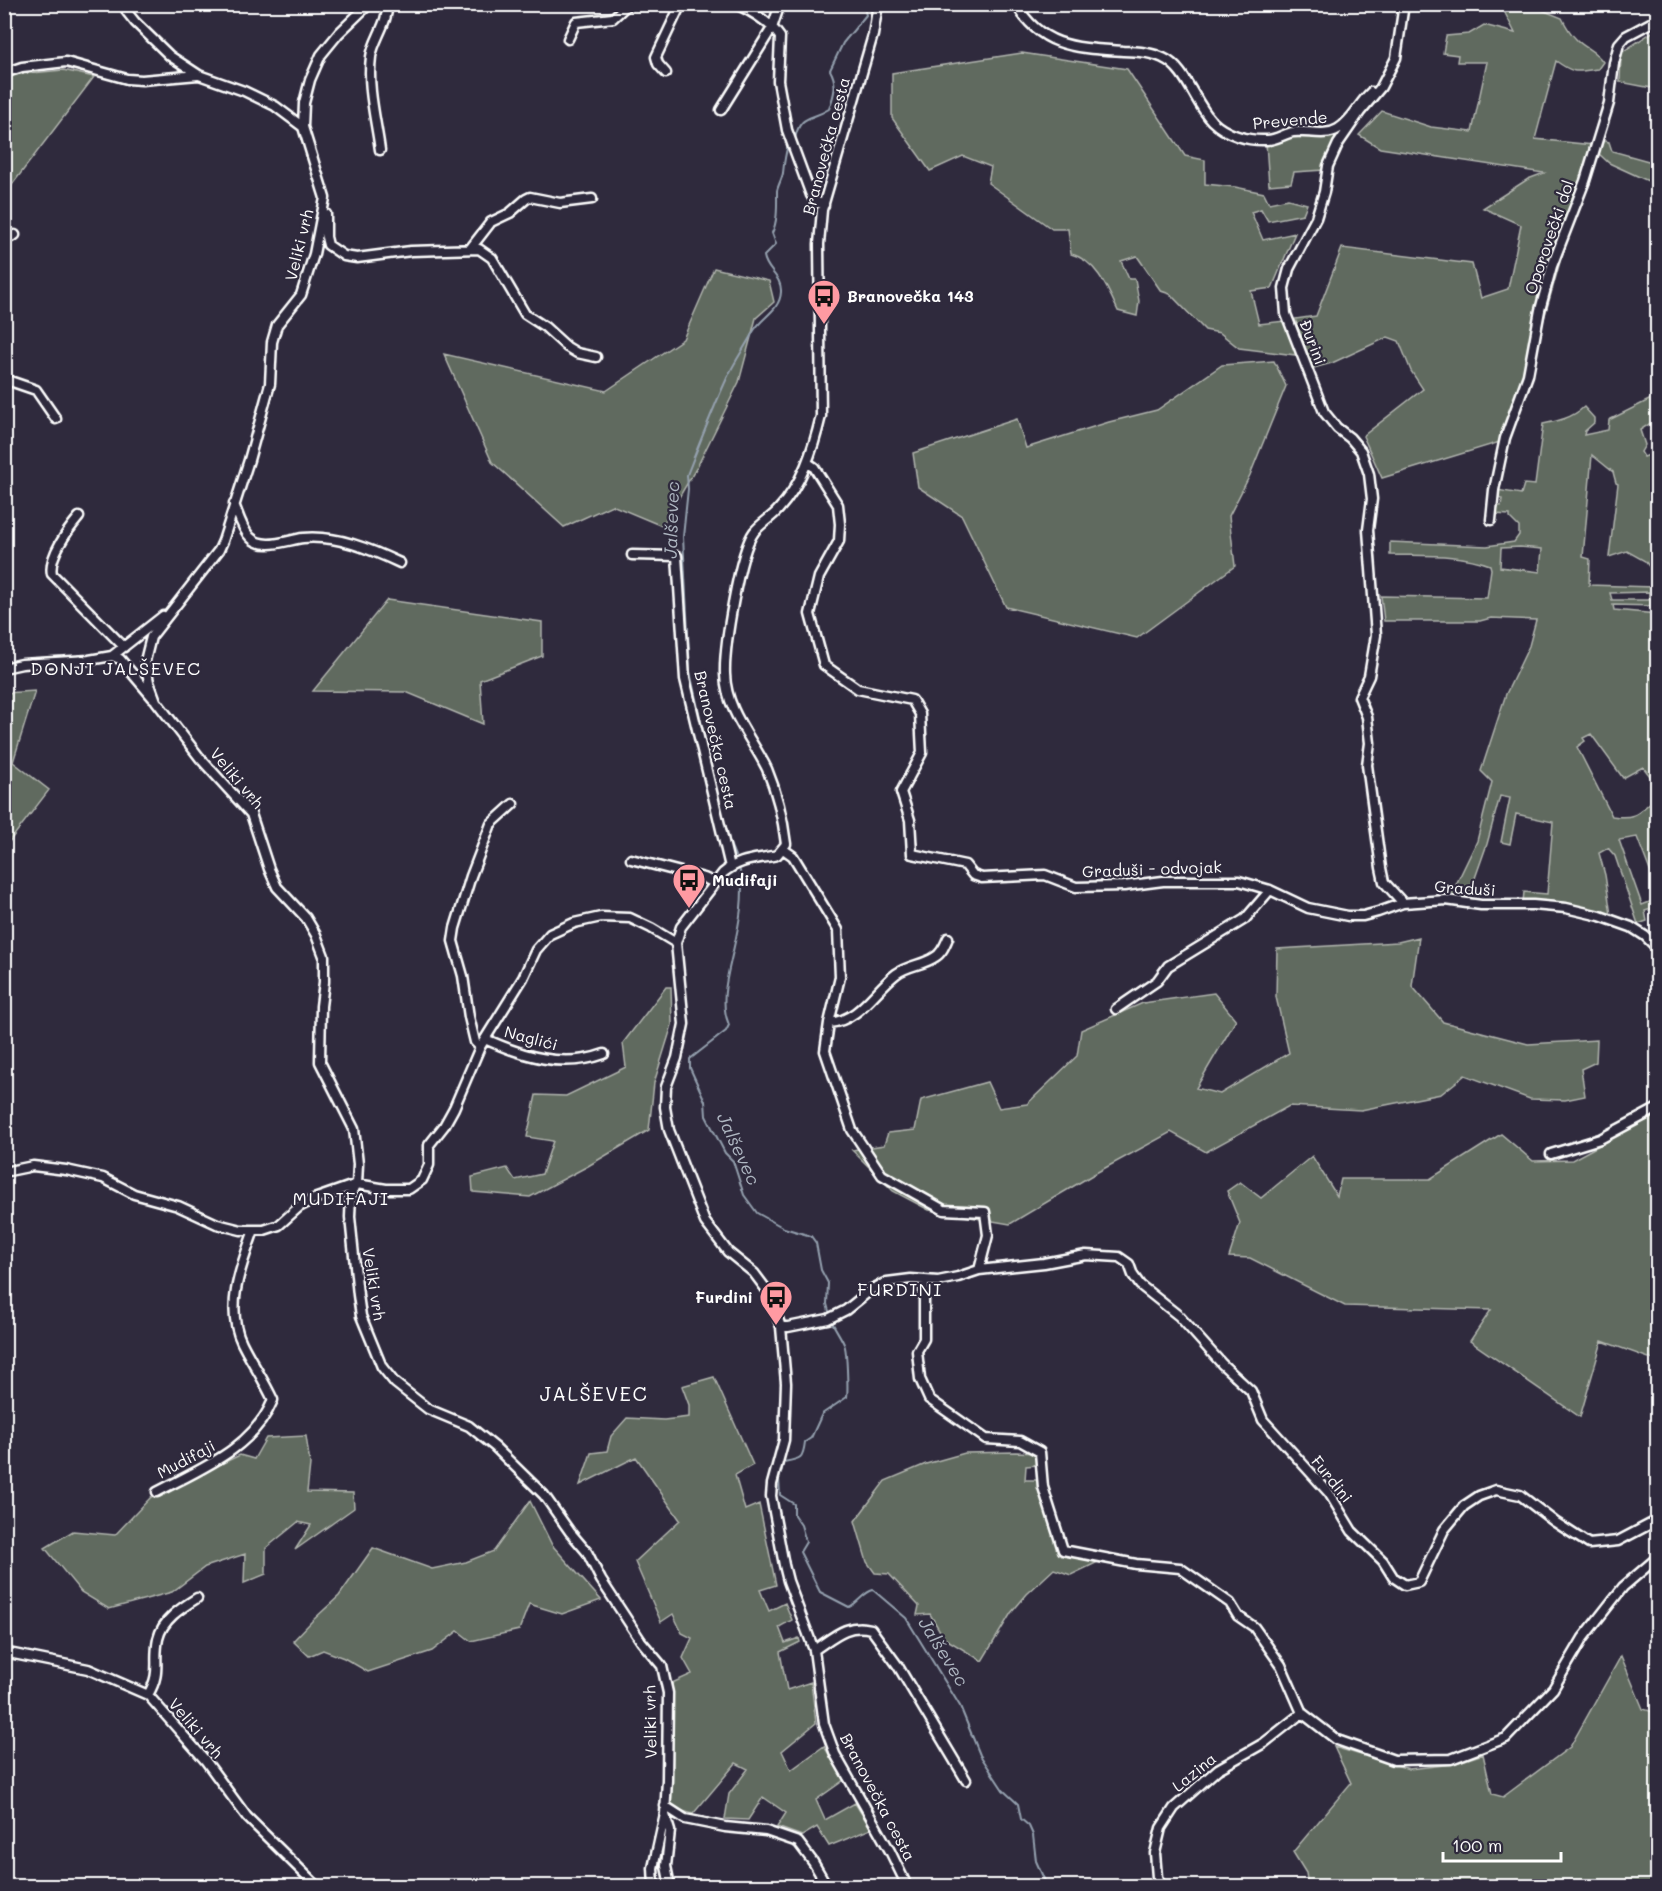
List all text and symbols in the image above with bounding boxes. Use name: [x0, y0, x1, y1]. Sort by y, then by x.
street label: Branovečka cesta: [797, 75, 854, 217]
street label: Prevende: [1252, 106, 1328, 133]
street label: Oporovečki dol: [1519, 177, 1578, 297]
street label: Veliki vrh: [279, 207, 318, 283]
bus stop icon: Branovečka 143: [806, 278, 842, 325]
place label: Branovečka 143: [847, 285, 974, 306]
street label: Đurini: [1295, 316, 1332, 368]
water label: Jalševec: [658, 481, 684, 559]
district label: DONJI JALŠEVEC: [30, 656, 202, 680]
street label: Branovečka cesta: [690, 668, 743, 811]
street label: Veliki vrh: [206, 743, 269, 812]
street label: Graduši - odvojak: [1082, 856, 1222, 881]
bus stop icon: Mudifaji: [671, 862, 707, 909]
place label: Mudifaji: [712, 869, 778, 890]
street label: Graduši: [1434, 875, 1496, 900]
street label: Naglići: [502, 1020, 560, 1055]
water label: Jalševec: [712, 1109, 766, 1189]
district label: MUDIFAJI: [293, 1186, 389, 1210]
street label: Veliki vrh: [358, 1246, 391, 1322]
district label: FURDINI: [857, 1277, 943, 1301]
bus stop icon: Furdini: [758, 1279, 794, 1326]
place label: Furdini: [695, 1286, 753, 1307]
district label: JALŠEVEC: [540, 1380, 648, 1406]
street label: Mudifaji: [153, 1434, 219, 1483]
street label: Furdini: [1307, 1451, 1358, 1506]
water label: Jalševec: [913, 1612, 974, 1691]
street label: Veliki vrh: [638, 1685, 661, 1759]
street label: Veliki vrh: [164, 1693, 228, 1762]
street label: Branovečka cesta: [836, 1729, 921, 1864]
street label: Lazina: [1167, 1747, 1220, 1796]
scale bar: [1443, 1825, 1562, 1863]
text: 100 m: [1452, 1833, 1502, 1857]

